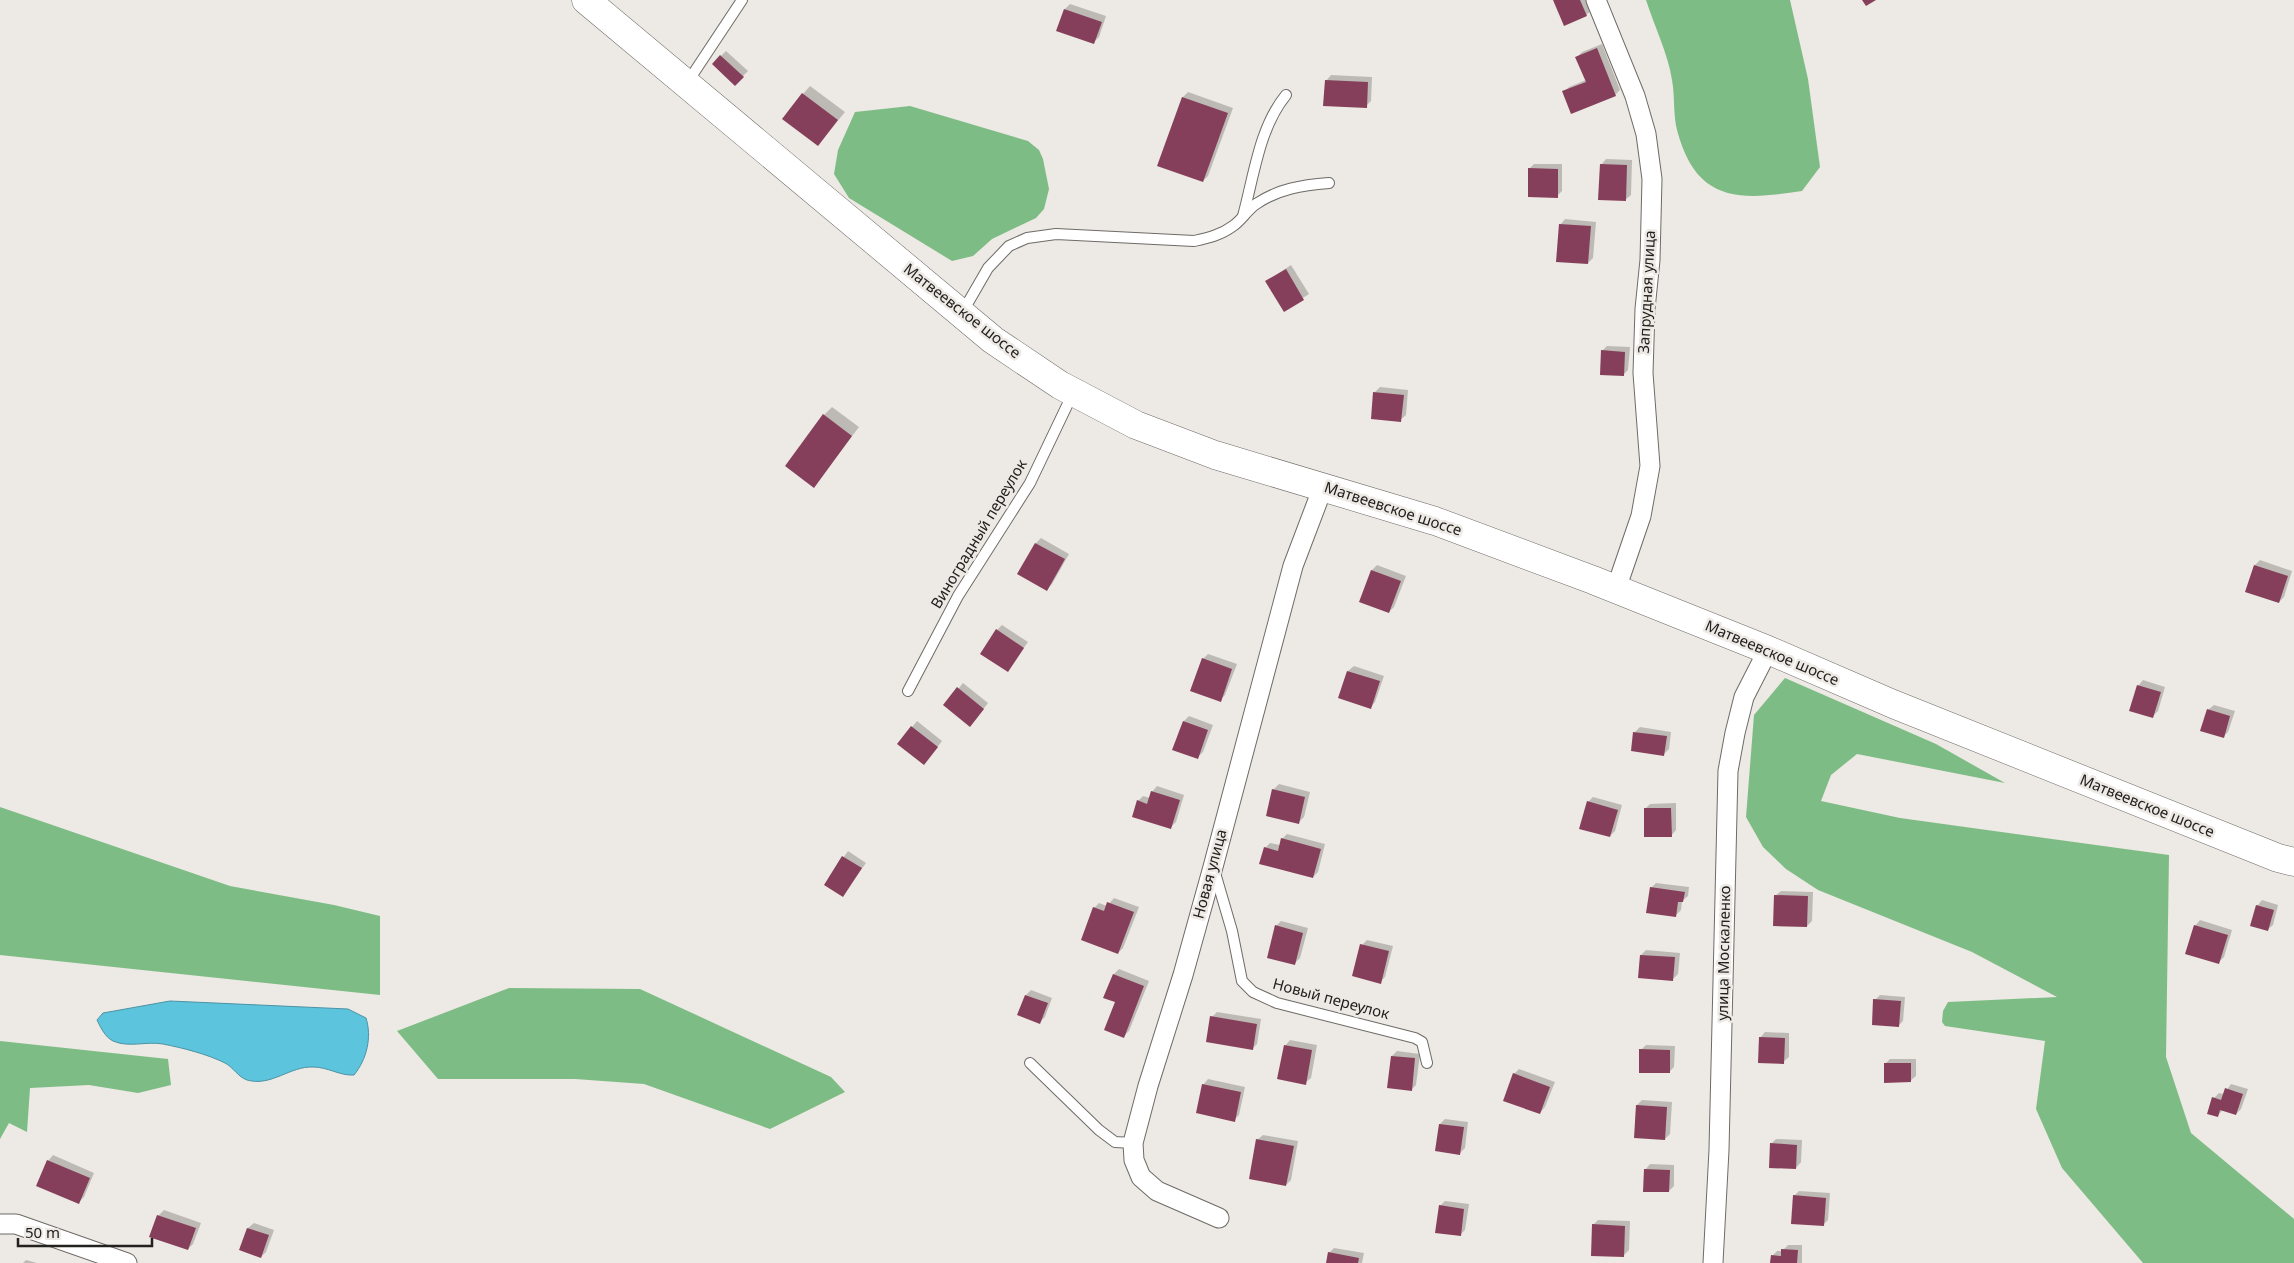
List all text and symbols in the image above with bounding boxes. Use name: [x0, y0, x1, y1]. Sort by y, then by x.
street label: Запрудная улица: [1633, 230, 1659, 354]
street label: Матвеевское шоссе: [900, 258, 1025, 362]
street label: Виноградный переулок: [926, 455, 1031, 612]
street label: Матвеевское шоссе: [1322, 476, 1465, 540]
street label: Матвеевское шоссе: [1702, 615, 1842, 689]
street label: Матвеевское шоссе: [2077, 769, 2218, 841]
street label: Новая улица: [1187, 827, 1231, 921]
street label: улица Москаленко: [1712, 885, 1734, 1021]
street label: Новый переулок: [1271, 973, 1392, 1023]
scale bar: [18, 1216, 151, 1248]
text: 50 m: [25, 1222, 60, 1242]

